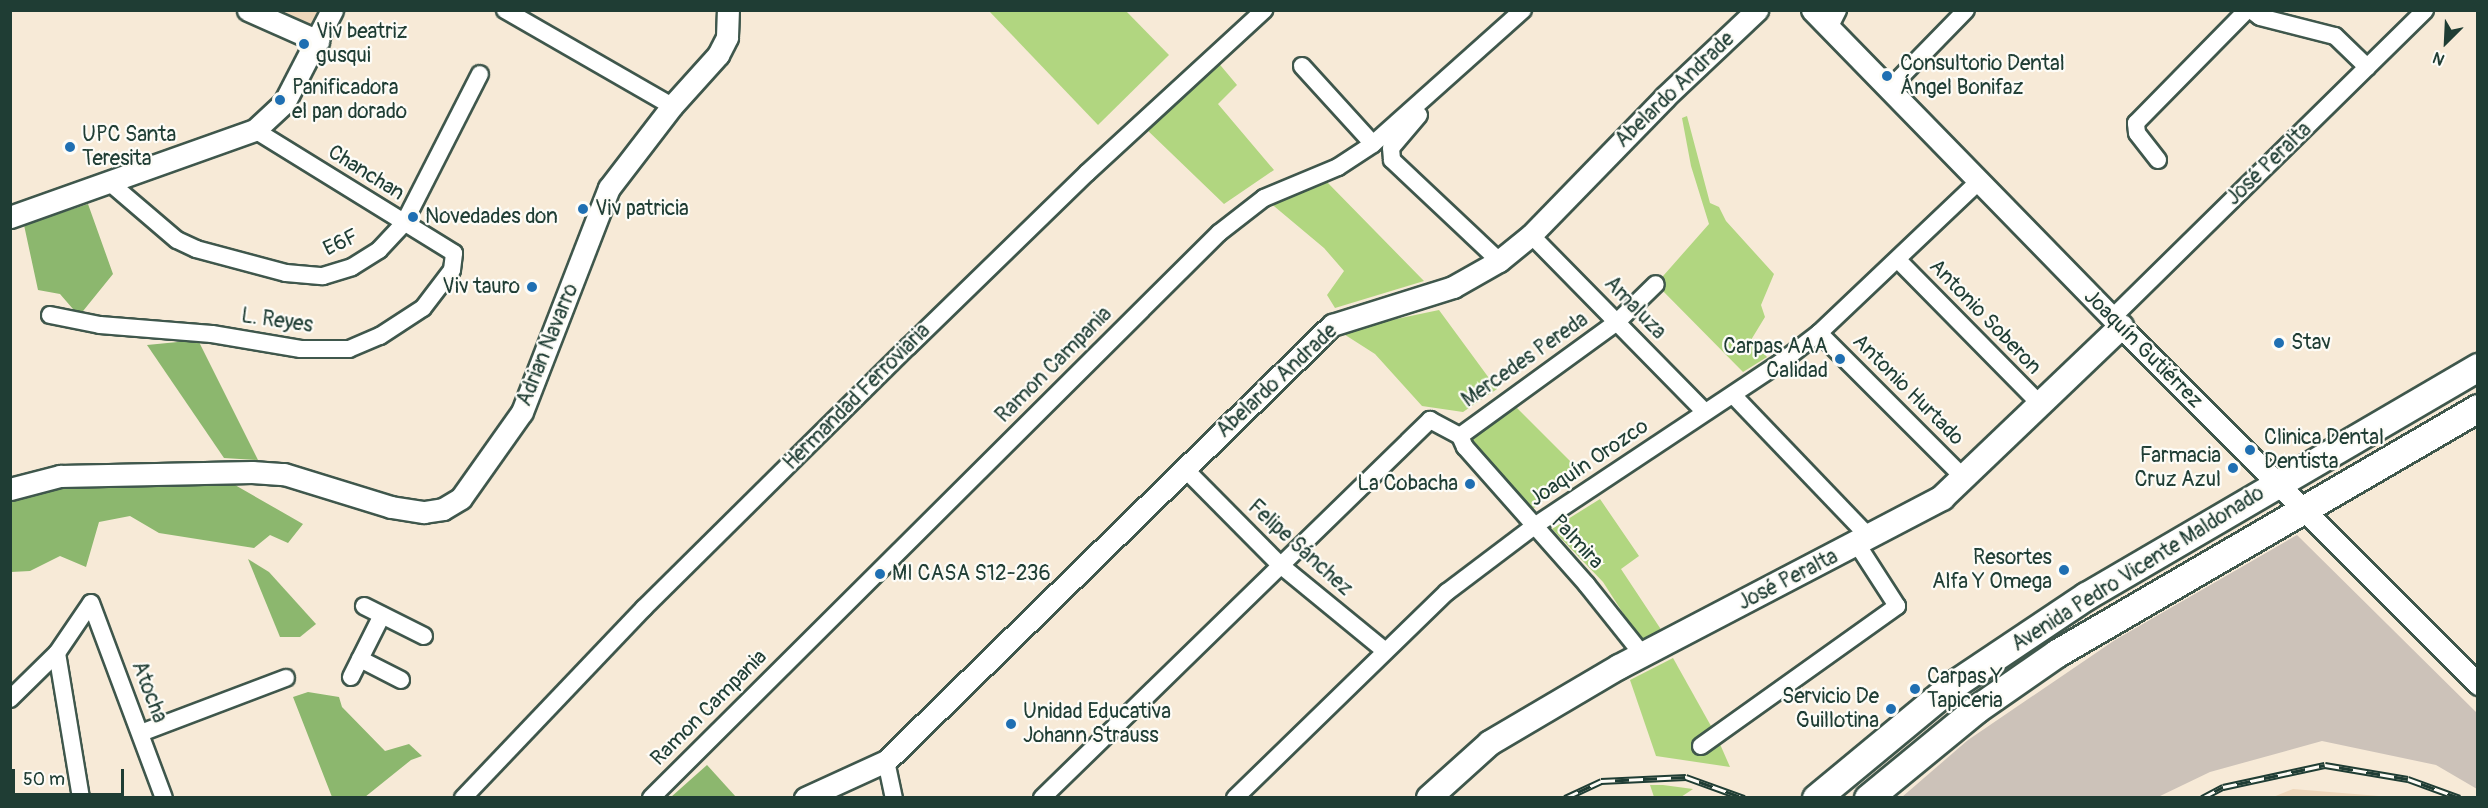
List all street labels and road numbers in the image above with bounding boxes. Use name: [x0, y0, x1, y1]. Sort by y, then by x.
street label: Abelardo Andrade: [1610, 27, 1740, 153]
street label: José Peralta: [2221, 117, 2317, 211]
street label: Chanchan: [323, 140, 409, 206]
street label: E6F: [319, 224, 363, 262]
street label: Antonio Soberon: [1924, 254, 2046, 380]
street label: Amaluza: [1599, 271, 1671, 345]
street label: Adrian Navarro: [512, 280, 584, 410]
street label: Joaquín Gutiérrez: [2078, 284, 2208, 414]
street label: Ramon Campania: [991, 302, 1117, 428]
street label: L. Reyes: [240, 304, 314, 338]
street label: Mercedes Pereda: [1457, 307, 1593, 413]
street label: Hermandad Ferroviaria: [778, 318, 936, 476]
street label: Abelardo Andrade: [1211, 319, 1343, 443]
street label: Antonio Hurtado: [1847, 329, 1969, 451]
street label: Joaquín Orozco: [1525, 414, 1653, 512]
street label: Avenida Pedro Vicente Maldonado: [2007, 481, 2269, 657]
street label: Felipe Sánchez: [1243, 495, 1357, 601]
street label: Palmira: [1546, 510, 1608, 574]
street label: José Peralta: [1734, 544, 1842, 616]
street label: Ramon Campania: [646, 645, 772, 771]
street label: Atocha: [126, 658, 172, 726]

